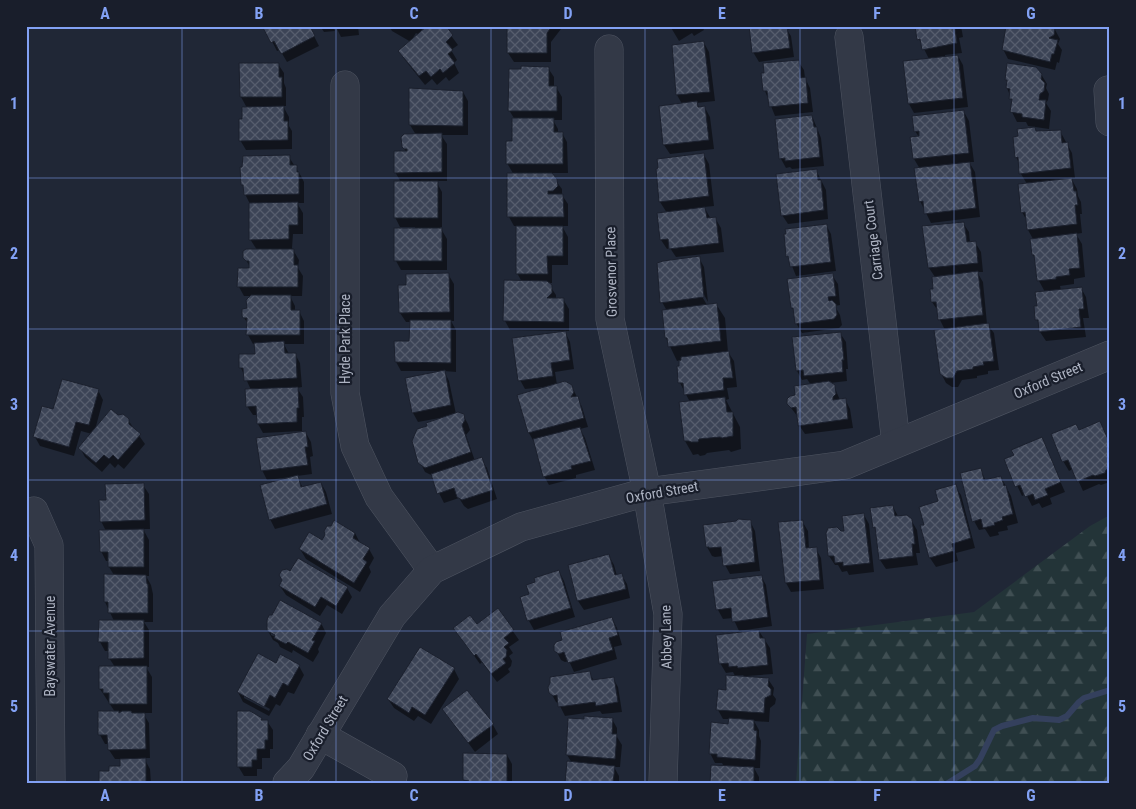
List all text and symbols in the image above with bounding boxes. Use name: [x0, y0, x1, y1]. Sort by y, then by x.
text: A: [100, 4, 110, 23]
text: B: [255, 4, 264, 23]
text: C: [409, 4, 419, 23]
text: D: [563, 4, 573, 23]
text: E: [718, 4, 726, 23]
text: F: [873, 4, 881, 23]
text: G: [1026, 4, 1036, 23]
text: 1: [10, 94, 18, 113]
text: 1: [1118, 94, 1126, 113]
street label: Carriage Court: [860, 199, 886, 281]
street label: Grosvenor Place: [602, 226, 620, 317]
text: 2: [10, 244, 18, 263]
text: 2: [1118, 244, 1126, 263]
street label: Hyde Park Place: [337, 294, 353, 384]
street label: Oxford Street: [1011, 358, 1085, 402]
text: 3: [10, 395, 18, 414]
text: 3: [1118, 395, 1126, 414]
street label: Oxford Street: [625, 478, 699, 506]
text: 4: [10, 546, 18, 565]
text: 4: [1118, 546, 1126, 565]
street label: Bayswater Avenue: [42, 595, 58, 696]
street label: Abbey Lane: [657, 604, 675, 669]
street label: Oxford Street: [299, 693, 351, 763]
text: 5: [10, 697, 18, 716]
text: 5: [1118, 697, 1126, 716]
text: A: [100, 786, 110, 805]
text: B: [255, 786, 264, 805]
text: C: [409, 786, 419, 805]
text: D: [563, 786, 573, 805]
text: E: [718, 786, 726, 805]
text: F: [873, 786, 881, 805]
text: G: [1026, 786, 1036, 805]

